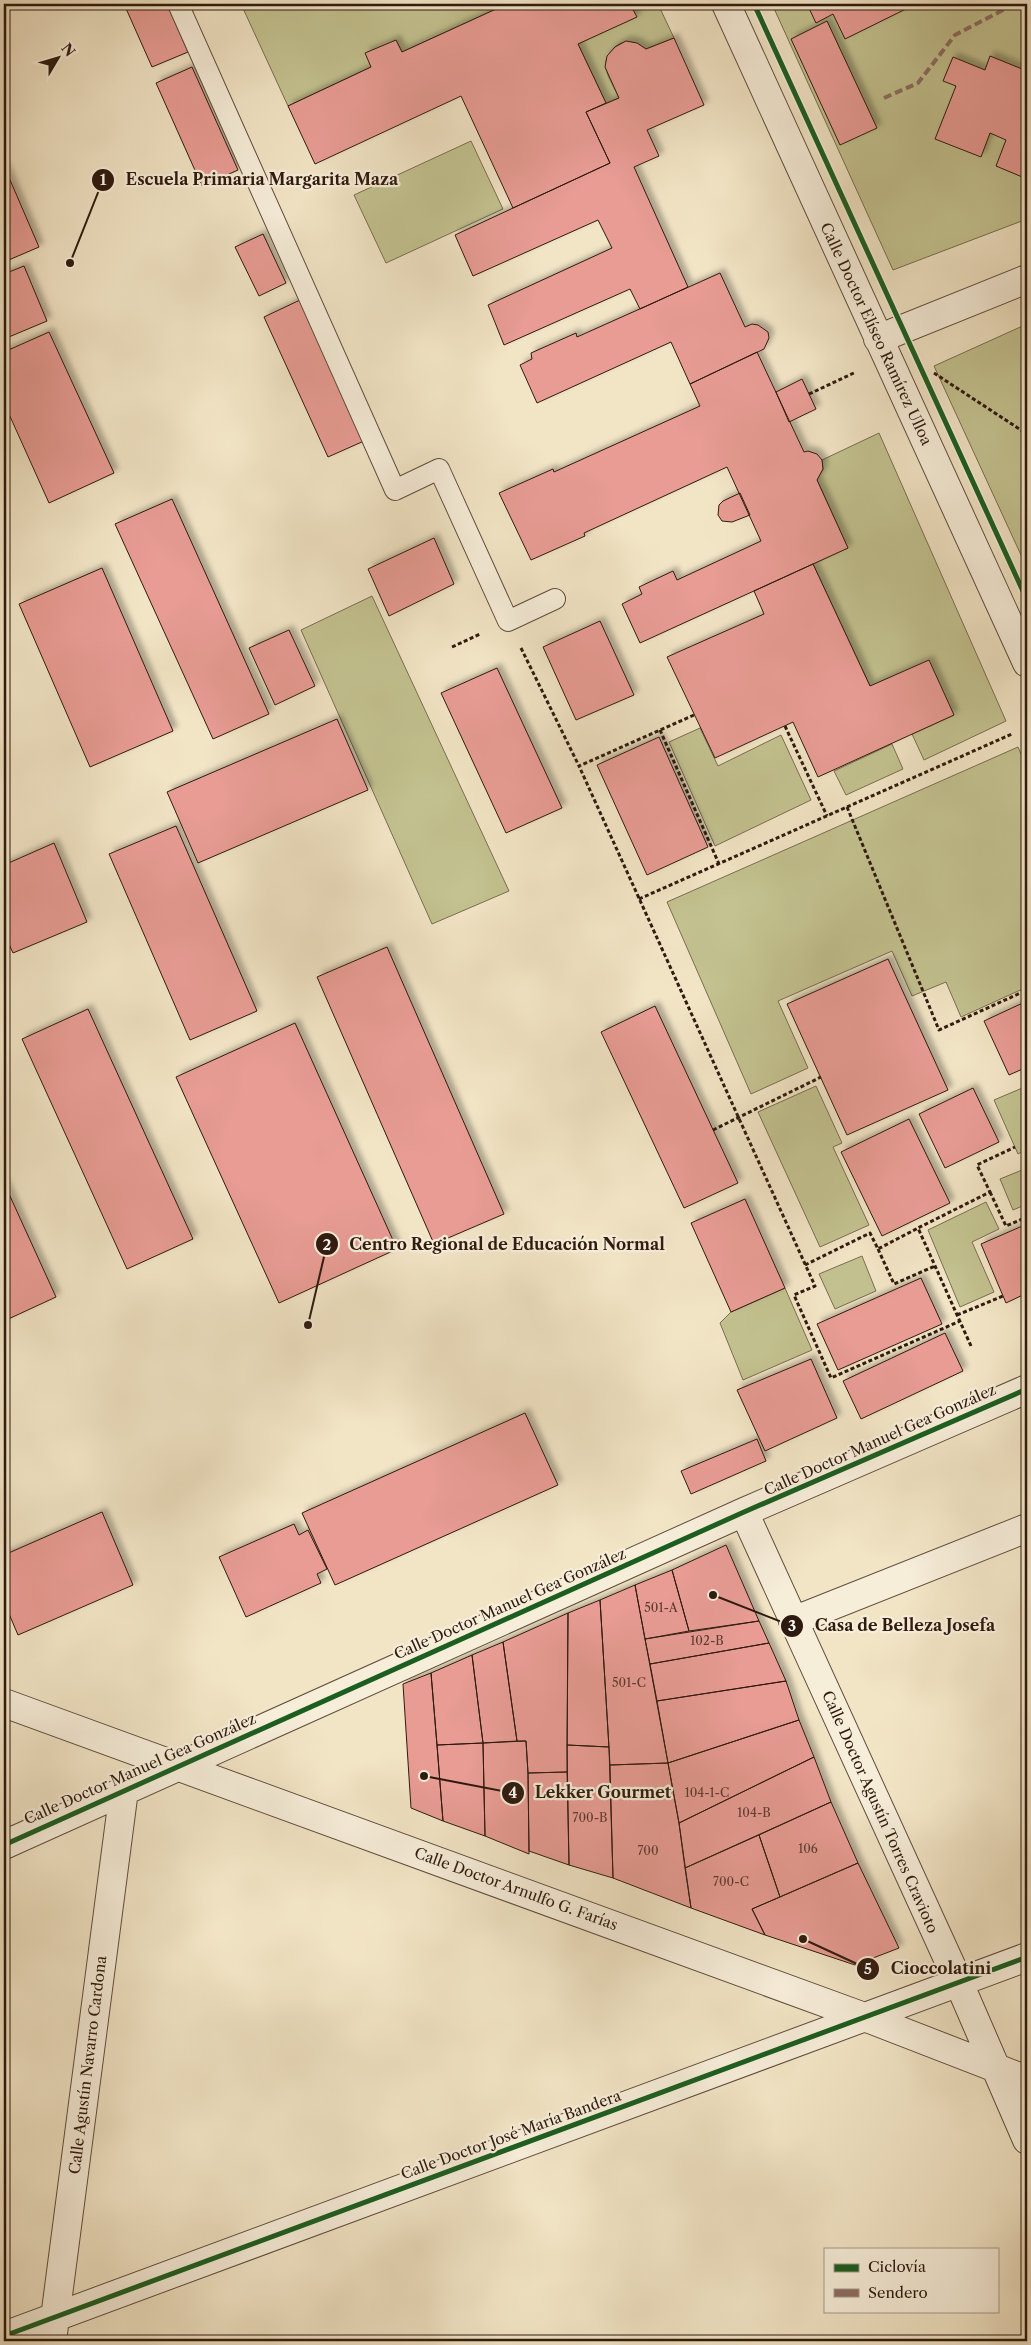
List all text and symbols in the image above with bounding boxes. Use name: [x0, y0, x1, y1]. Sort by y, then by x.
north arrow: [32, 32, 82, 82]
text: N: [57, 40, 79, 60]
callout: Escuela Primaria Margarita Maza: [91, 164, 409, 195]
text: Escuela Primaria Margarita Maza: [126, 169, 399, 189]
text: 1: [100, 170, 107, 189]
street label: Calle Doctor Elíseo Ramírez Ulloa: [816, 220, 937, 448]
callout: Centro Regional de Educación Normal: [314, 1229, 675, 1260]
text: Centro Regional de Educación Normal: [349, 1234, 665, 1254]
text: 2: [323, 1235, 332, 1254]
street label: Calle Doctor Manuel Gea González: [761, 1379, 999, 1499]
street label: Calle Doctor Manuel Gea González: [391, 1543, 629, 1663]
house number: 501-A: [644, 1600, 679, 1615]
callout: Casa de Belleza Josefa: [779, 1610, 1005, 1641]
text: Casa de Belleza Josefa: [815, 1615, 996, 1635]
text: 3: [788, 1616, 796, 1635]
house number: 102-B: [690, 1633, 724, 1648]
house number: 501-C: [612, 1675, 646, 1690]
street label: Calle Doctor Agustín Torres Cravioto: [818, 1688, 943, 1936]
street label: Calle Doctor Manuel Gea González: [21, 1708, 259, 1828]
callout: Lekker Gourmet: [500, 1777, 682, 1808]
text: Lekker Gourmet: [535, 1782, 672, 1802]
text: 4: [509, 1783, 518, 1802]
house number: 104-1-C: [685, 1785, 729, 1800]
house number: 104-B: [737, 1805, 771, 1820]
house number: 700-B: [573, 1810, 607, 1825]
house number: 106: [798, 1841, 818, 1856]
street label: Calle Doctor Arnulfo G. Farías: [412, 1843, 620, 1934]
house number: 700: [637, 1843, 659, 1858]
house number: 700-C: [713, 1874, 749, 1889]
callout: Cioccolatini: [856, 1953, 1001, 1984]
street label: Calle Agustín Navarro Cardona: [65, 1954, 110, 2175]
text: Cioccolatini: [891, 1958, 991, 1978]
text: 5: [864, 1959, 872, 1978]
street label: Calle Doctor José María Bandera: [398, 2086, 624, 2183]
legend: [824, 2248, 998, 2312]
text: Ciclovía: [868, 2257, 926, 2276]
text: Sendero: [868, 2283, 928, 2302]

